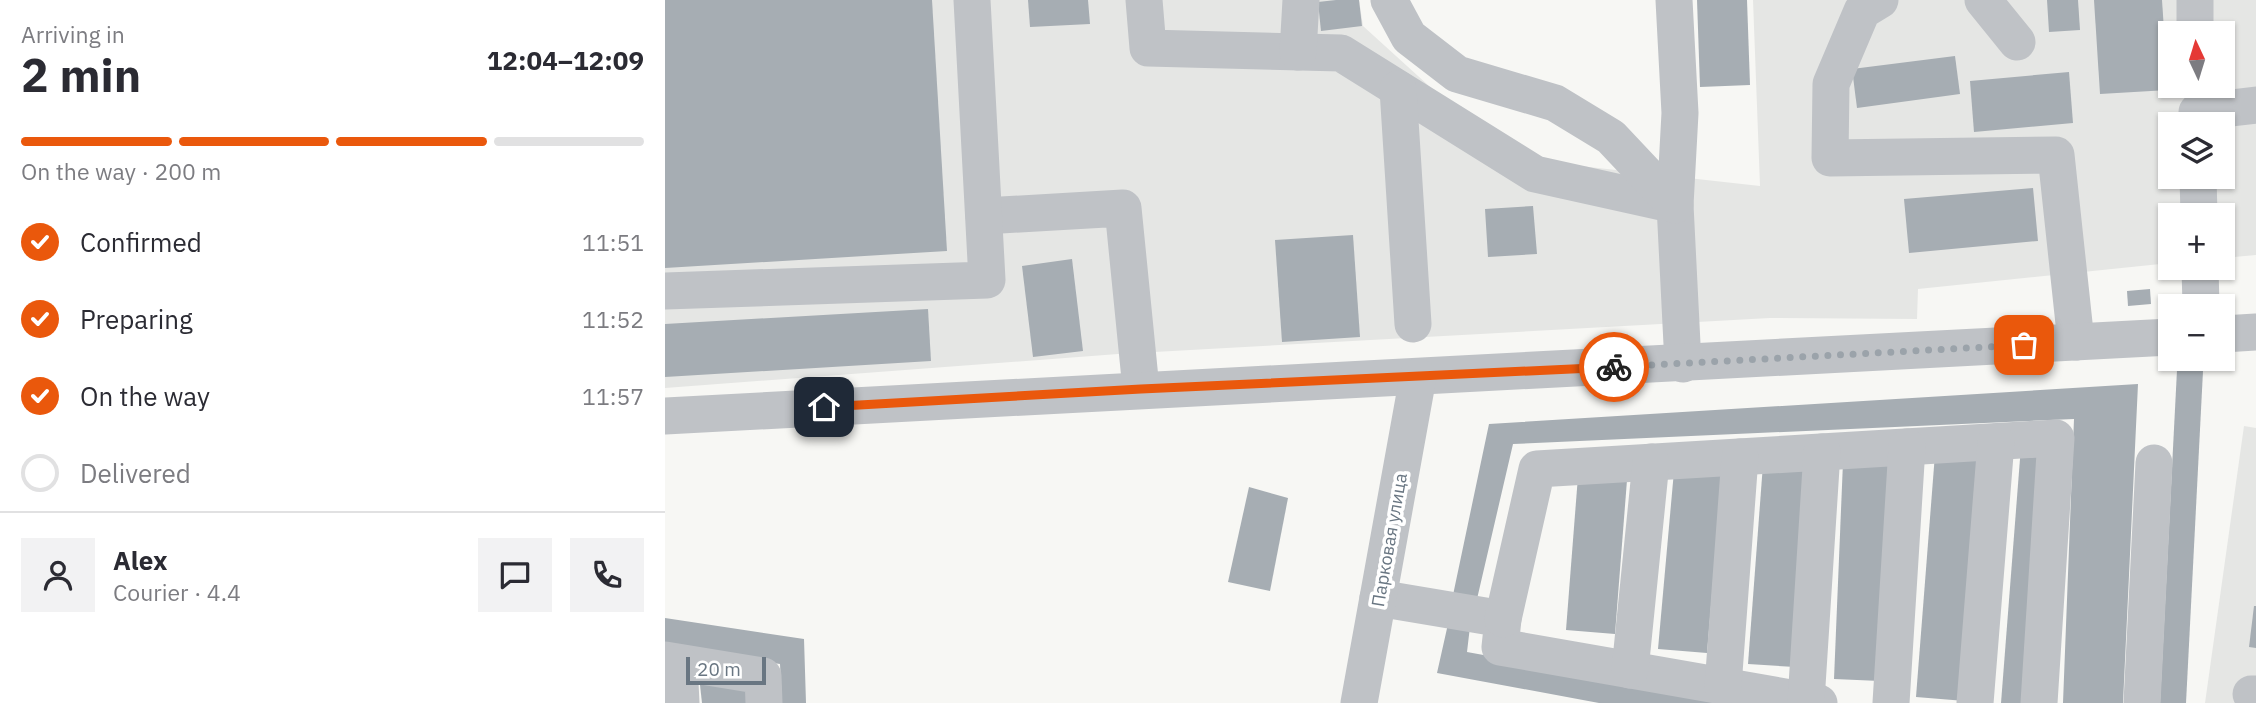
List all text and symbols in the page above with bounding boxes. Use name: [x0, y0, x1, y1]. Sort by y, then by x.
text: Arriving in: [21, 19, 125, 49]
north arrow: [2158, 21, 2235, 98]
map controls: [2158, 21, 2235, 371]
text: 12:04–12:09: [487, 43, 644, 77]
text: 2 min: [21, 45, 141, 105]
button: layers: [2158, 112, 2235, 189]
text: On the way · 200 m: [21, 156, 221, 186]
button: +: [2158, 203, 2235, 280]
icon: check: [21, 223, 59, 261]
text: Confirmed: [80, 225, 202, 259]
text: 11:51: [582, 227, 644, 257]
button: −: [2158, 294, 2235, 371]
icon: check: [21, 300, 59, 338]
text: Preparing: [80, 302, 193, 336]
text: 11:52: [582, 304, 644, 334]
pin: [1994, 315, 2054, 375]
icon: bag: [2005, 326, 2043, 364]
courier: [1579, 332, 1649, 402]
icon: bike: [1595, 348, 1633, 386]
icon: check: [21, 377, 59, 415]
pin: [794, 377, 854, 437]
text: On the way: [80, 379, 210, 413]
text: 11:57: [582, 381, 644, 411]
icon: home: [805, 388, 843, 426]
text: Delivered: [80, 456, 191, 490]
street label: Парковая улица: [1366, 471, 1412, 609]
button: person: [21, 538, 95, 612]
button: chat: [478, 538, 552, 612]
button: phone: [570, 538, 644, 612]
text: Alex: [113, 543, 167, 577]
text: Courier · 4.4: [113, 577, 241, 607]
scale bar: [686, 654, 767, 686]
text: 20 m: [697, 657, 741, 681]

